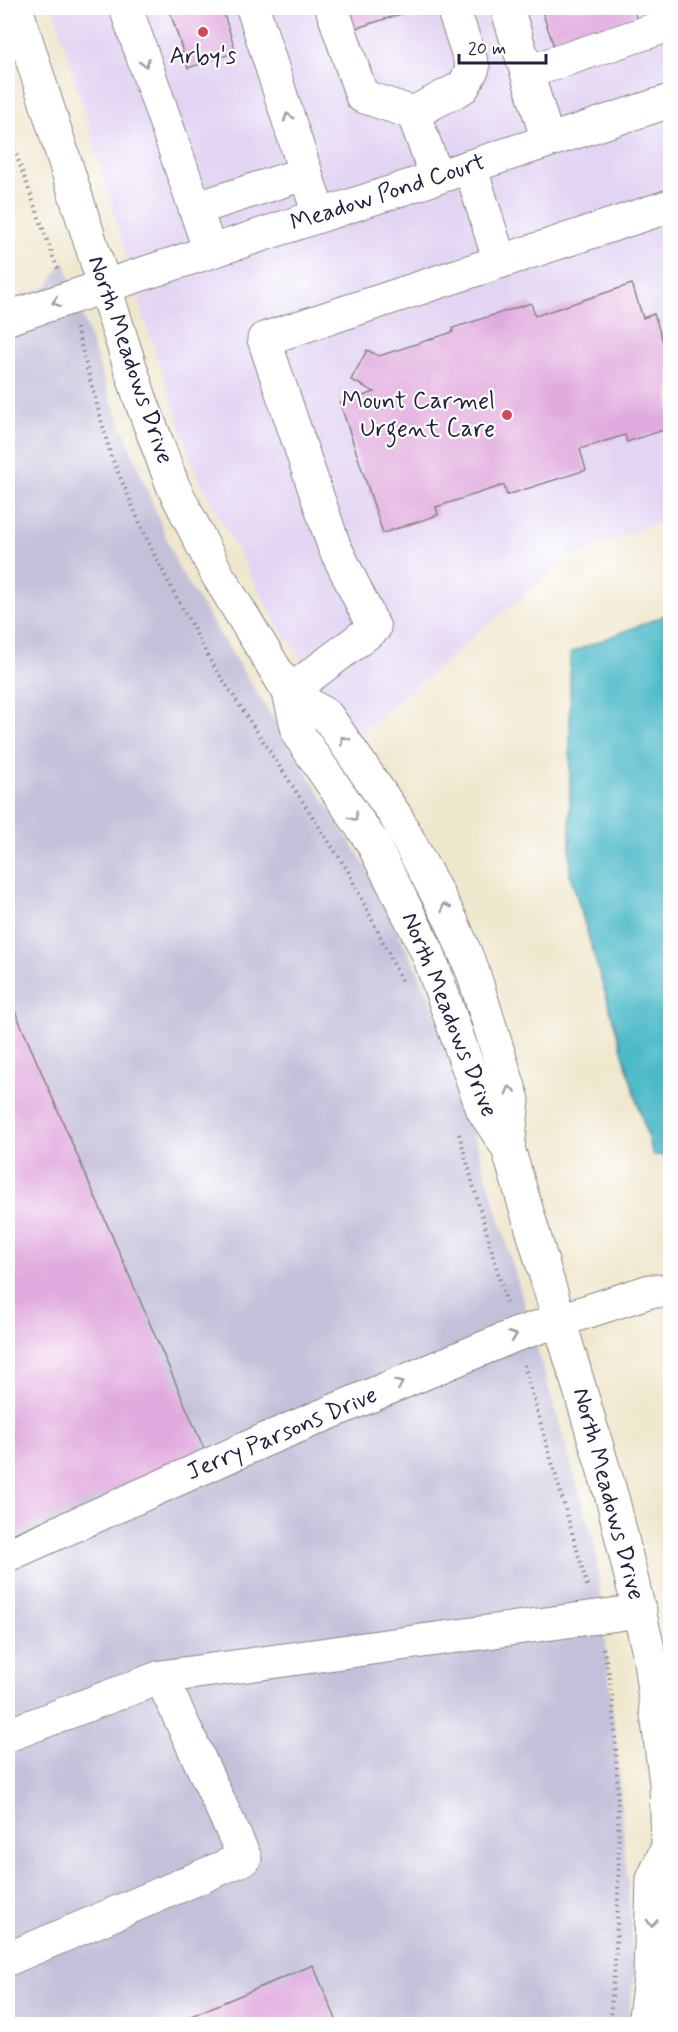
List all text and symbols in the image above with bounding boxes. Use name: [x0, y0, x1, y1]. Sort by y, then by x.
marker: Arby's: [196, 25, 210, 39]
scale bar: [459, 27, 546, 65]
text: 20 m: [468, 37, 506, 61]
place label: Arby's: [170, 41, 237, 72]
one-way arrow: [138, 57, 150, 68]
one-way arrow: [283, 112, 295, 123]
street label: Meadow Pond Court: [287, 147, 489, 239]
street label: North Meadows Drive: [80, 252, 180, 468]
one-way arrow: [51, 295, 62, 307]
place label: Mount Carmel Urgent Care: [342, 386, 495, 448]
marker: Mount Carmel Urgent Care: [500, 408, 514, 422]
one-way arrow: [340, 736, 351, 747]
one-way arrow: [347, 810, 358, 821]
one-way arrow: [440, 903, 452, 914]
street label: North Meadows Drive: [394, 908, 504, 1122]
one-way arrow: [505, 1085, 518, 1095]
one-way arrow: [507, 1331, 518, 1343]
one-way arrow: [392, 1379, 403, 1391]
street label: Jerry Parsons Drive: [182, 1380, 382, 1488]
street label: North Meadows Drive: [565, 1385, 651, 1603]
one-way arrow: [646, 1919, 658, 1928]

